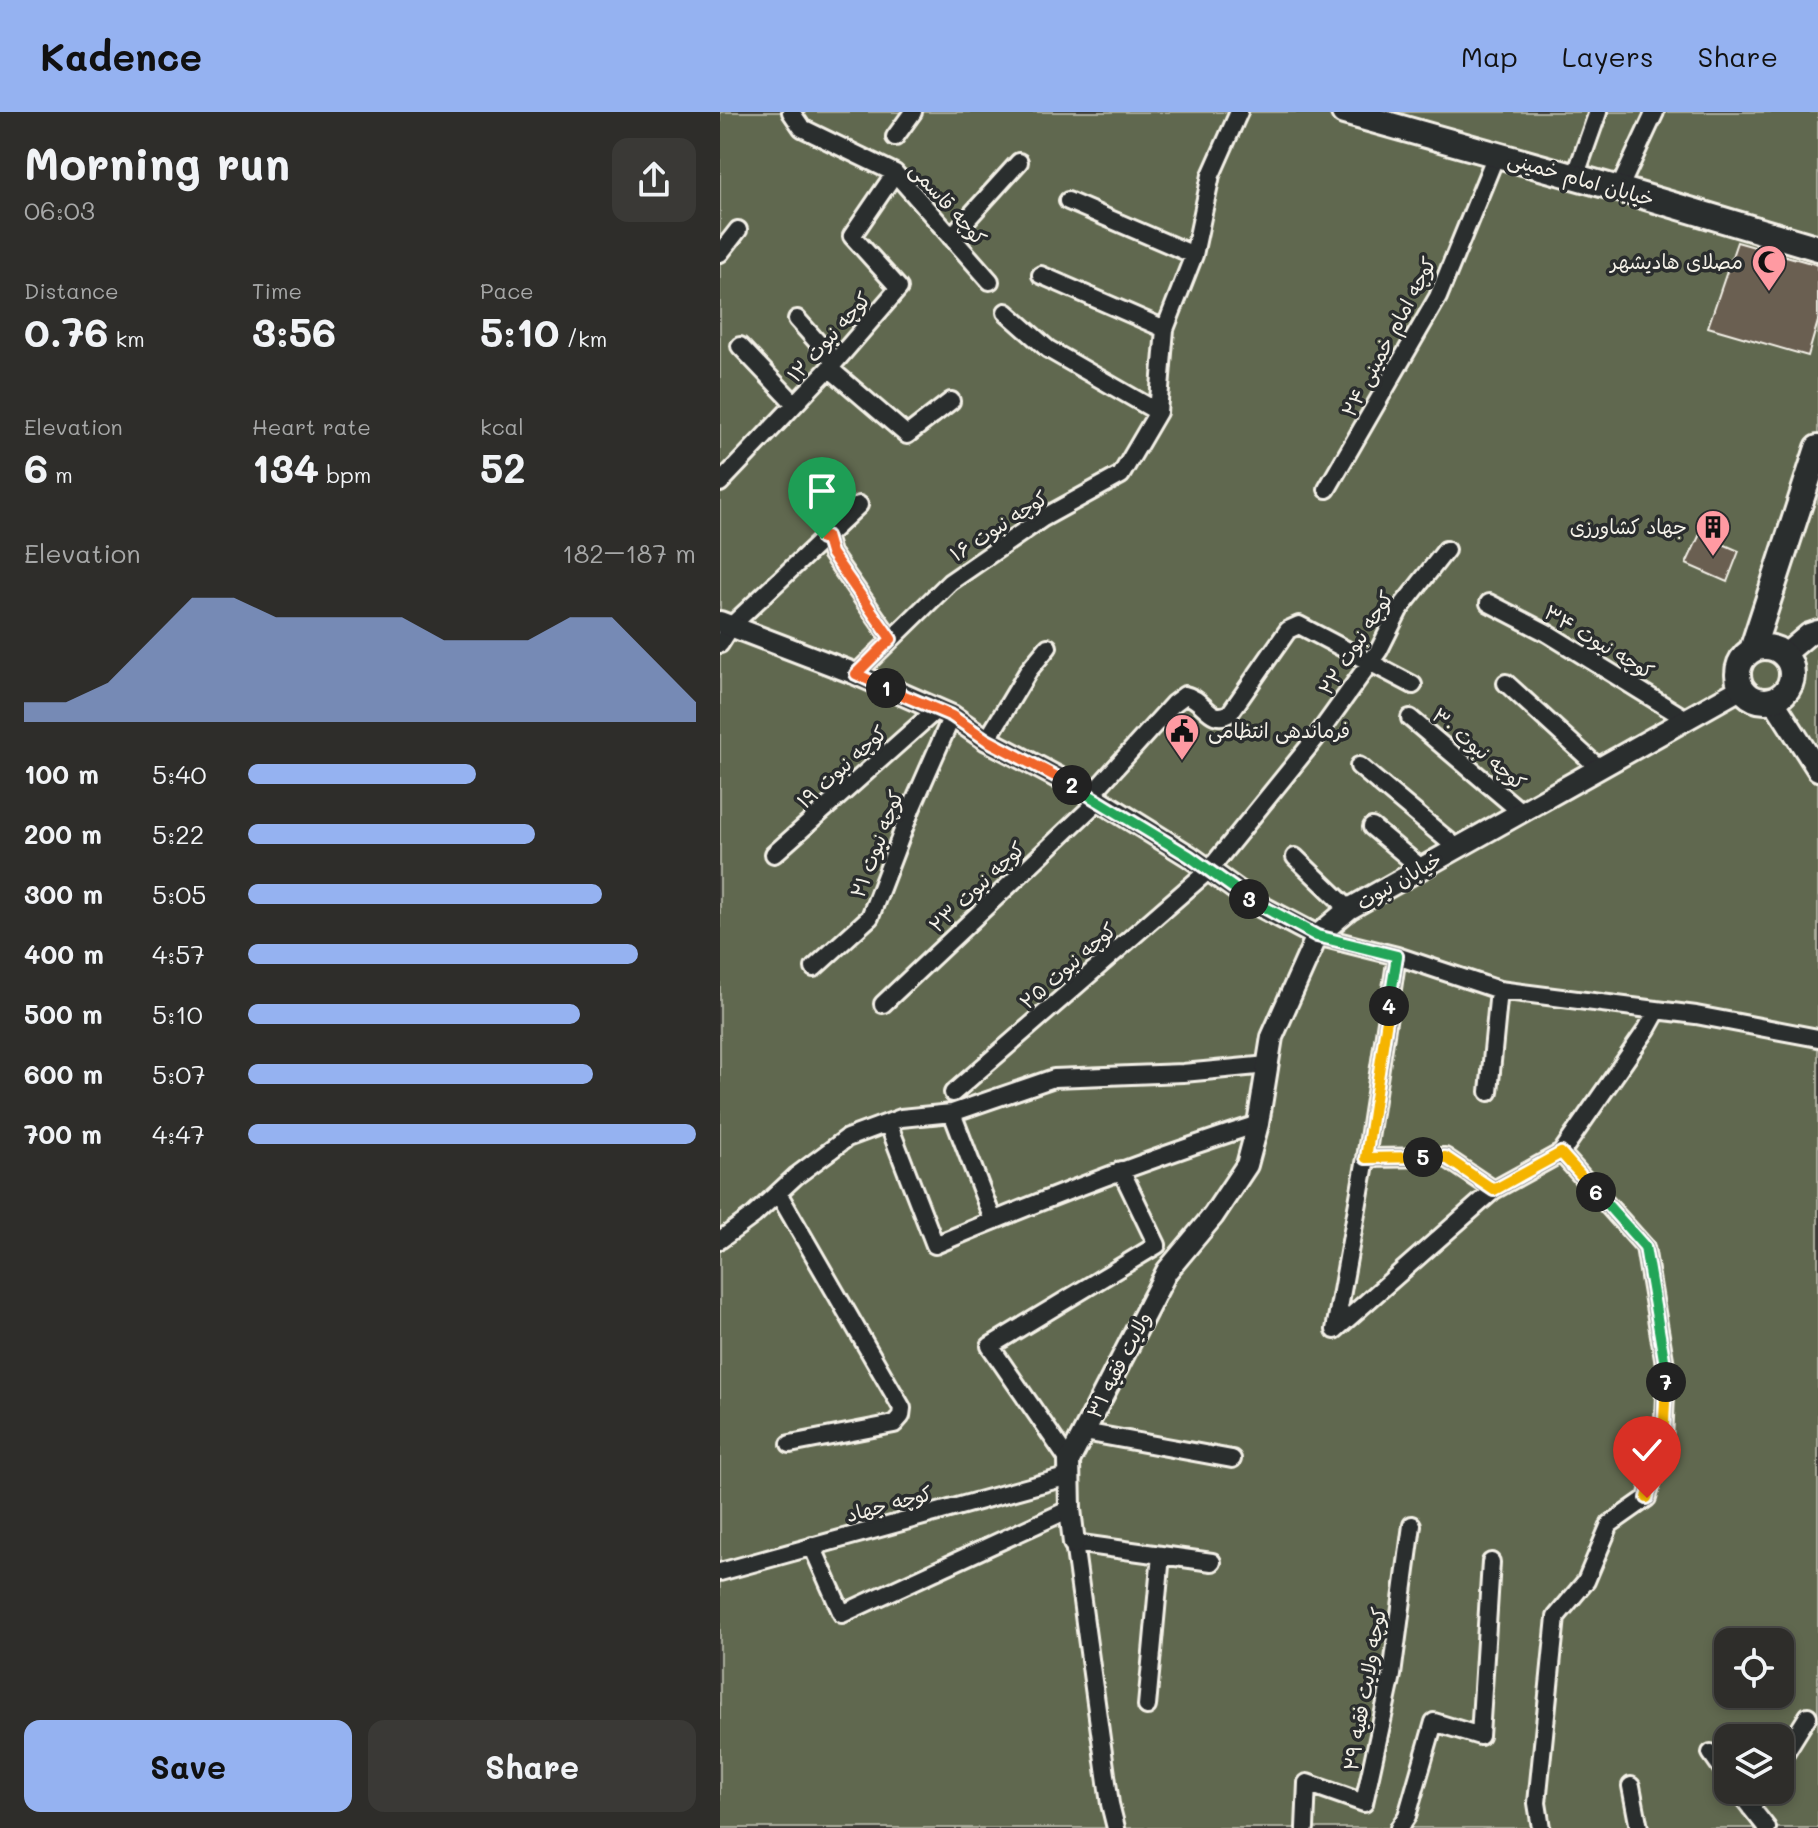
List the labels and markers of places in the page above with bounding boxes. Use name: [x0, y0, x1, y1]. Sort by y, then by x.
mosque icon: مصلای هادیشهر: [1750, 243, 1788, 293]
place label: مصلای هادیشهر: [1609, 248, 1743, 274]
pin: [788, 457, 856, 539]
building icon: جهاد کشاورزی: [1694, 508, 1732, 558]
place label: جهاد کشاورزی: [1570, 513, 1687, 539]
pin: 1: [866, 668, 906, 708]
public building icon: فرماندهی انتظامی: [1163, 712, 1201, 762]
place label: فرماندهی انتظامی: [1208, 717, 1350, 744]
pin: 2: [1052, 765, 1092, 805]
pin: 3: [1229, 879, 1269, 919]
pin: 4: [1369, 986, 1409, 1026]
pin: 5: [1403, 1137, 1443, 1177]
pin: 6: [1576, 1172, 1616, 1212]
pin: 7: [1646, 1362, 1686, 1402]
pin: [1613, 1416, 1681, 1498]

